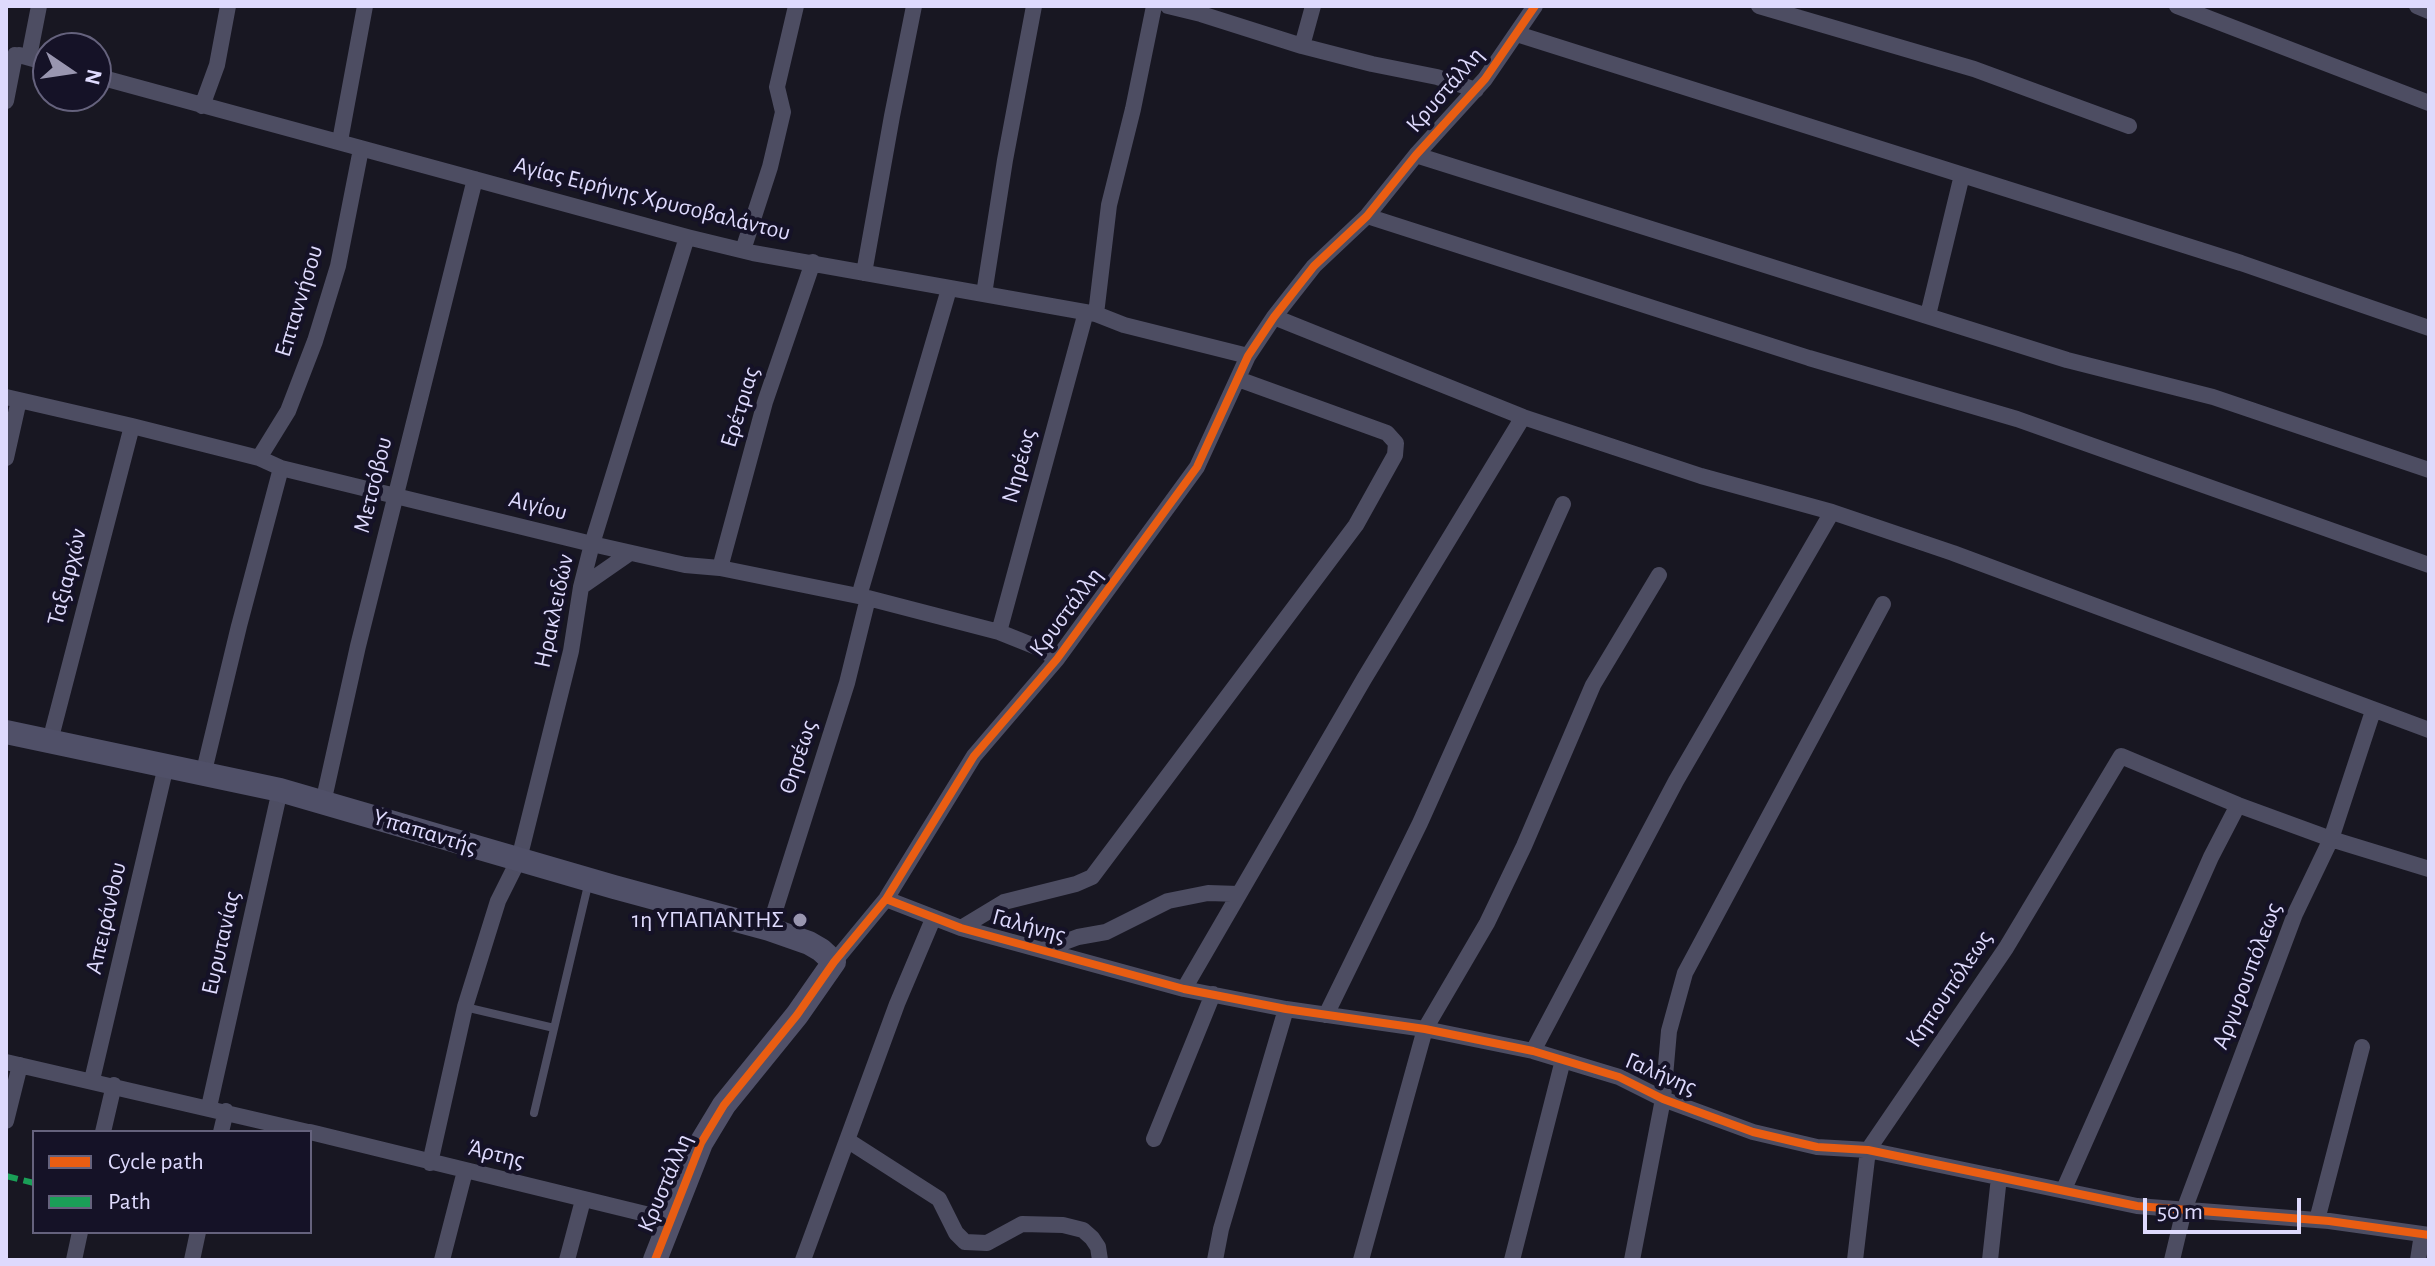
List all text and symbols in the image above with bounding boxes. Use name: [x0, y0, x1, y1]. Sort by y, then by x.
north arrow: [32, 32, 112, 112]
street label: Κρυστάλλη: [1400, 41, 1490, 139]
text: N: [81, 67, 106, 87]
street label: Αγίας Ειρήνης Χρυσοβαλάντου: [511, 151, 793, 247]
street label: Επταννήσου: [268, 242, 330, 360]
street label: Ερέτριας: [714, 363, 766, 451]
street label: Νηρέως: [995, 426, 1043, 506]
street label: Μετσόβου: [347, 434, 399, 536]
street label: Αιγίου: [506, 485, 570, 527]
street label: Ταξιαρχών: [41, 526, 93, 628]
street label: Ηρακλειδών: [528, 551, 580, 671]
street label: Κρυστάλλη: [1023, 562, 1109, 662]
street label: Θησέως: [773, 717, 823, 797]
street label: Υπαπαντής: [369, 803, 481, 861]
street label: Απειράνθου: [79, 859, 133, 977]
street label: Ευρυτανίας: [195, 888, 247, 998]
street label: Αργυρουπόλεως: [2206, 899, 2288, 1053]
street label: Γαλήνης: [989, 902, 1069, 950]
place label: 1η ΥΠΑΠΑΝΤΗΣ: [632, 906, 784, 934]
marker: 1η ΥΠΑΠΑΝΤΗΣ: [791, 911, 809, 929]
street label: Κηπουπόλεως: [1899, 925, 1999, 1053]
street label: Γαλήνης: [1621, 1046, 1701, 1102]
street label: Κρυστάλλη: [631, 1129, 699, 1237]
legend: [32, 1130, 312, 1234]
street label: Άρτης: [464, 1133, 528, 1175]
text: Cycle path: [108, 1150, 204, 1174]
scale bar: [2147, 1182, 2305, 1232]
text: Path: [108, 1190, 151, 1214]
text: 50 m: [2157, 1200, 2203, 1224]

